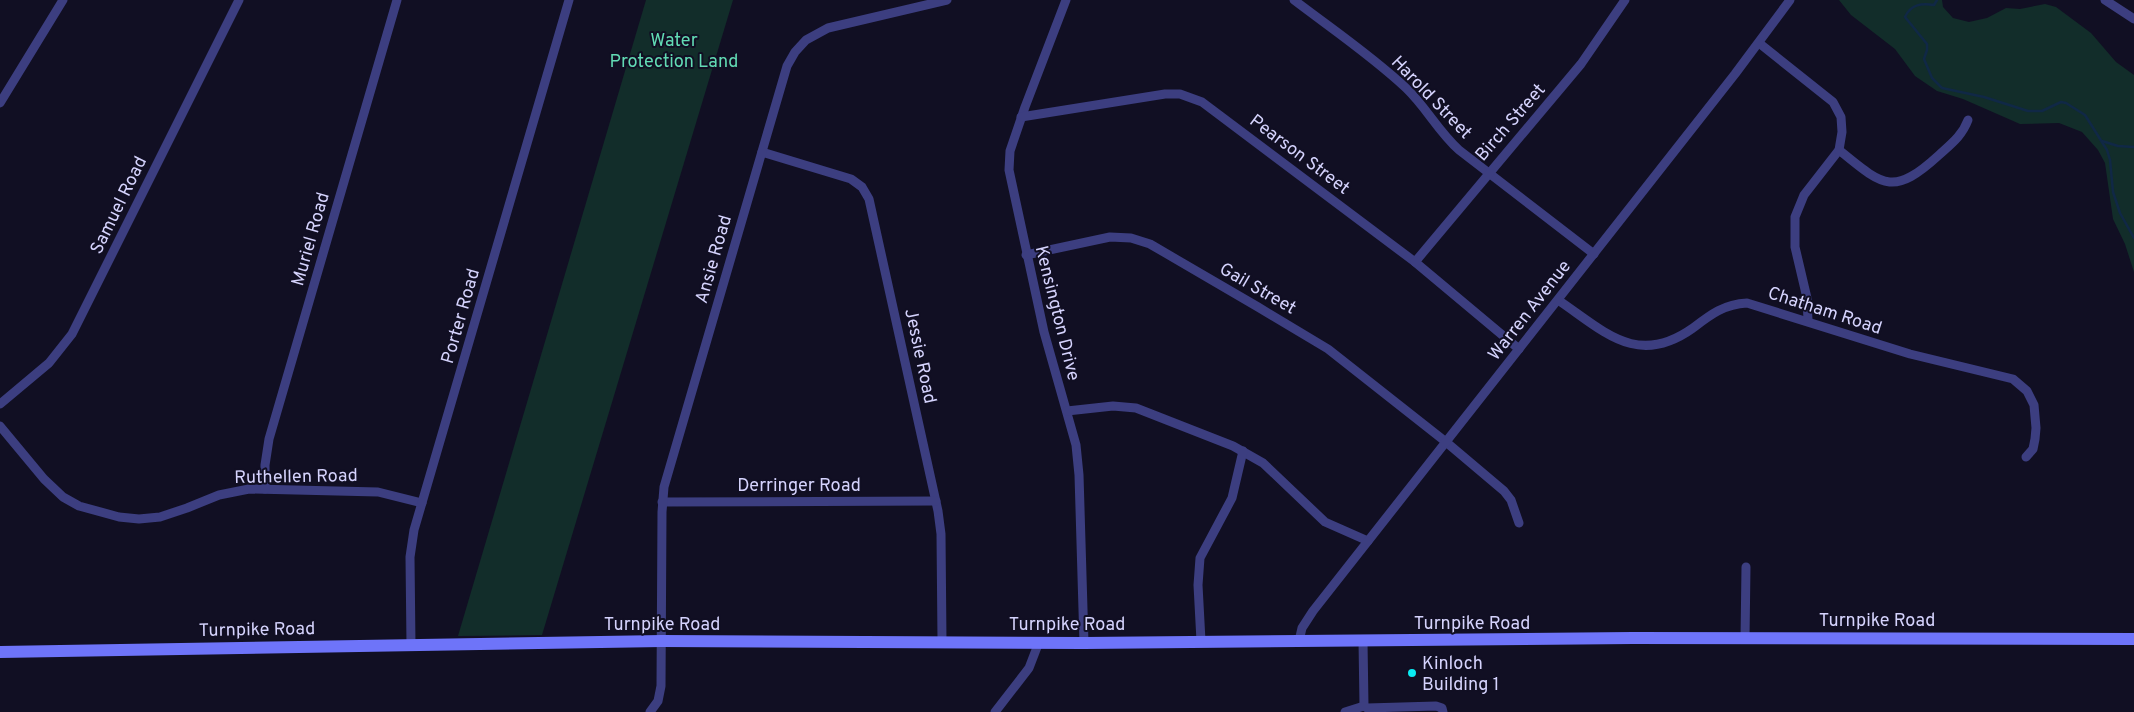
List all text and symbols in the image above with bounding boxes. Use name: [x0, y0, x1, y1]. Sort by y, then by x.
park label: Water Protection Land: [610, 30, 738, 74]
street label: Harold Street: [1385, 52, 1476, 145]
street label: Birch Street: [1471, 79, 1551, 167]
street label: Pearson Street: [1244, 110, 1354, 200]
street label: Samuel Road: [86, 153, 153, 258]
street label: Muriel Road: [287, 190, 336, 289]
street label: Ansie Road: [691, 213, 738, 306]
street label: Kensington Drive: [1029, 243, 1084, 383]
street label: Warren Avenue: [1484, 256, 1577, 366]
street label: Gail Street: [1215, 258, 1300, 320]
street label: Porter Road: [437, 266, 486, 367]
street label: Chatham Road: [1765, 282, 1884, 341]
street label: Jessie Road: [898, 307, 941, 406]
street label: Ruthellen Road: [234, 465, 358, 490]
street label: Derringer Road: [737, 475, 861, 498]
street label: Turnpike Road: [1819, 610, 1935, 633]
street label: Turnpike Road: [1414, 613, 1530, 636]
street label: Turnpike Road: [604, 614, 720, 637]
street label: Turnpike Road: [1009, 614, 1125, 637]
street label: Turnpike Road: [198, 618, 316, 643]
place label: Kinloch Building 1: [1422, 653, 1499, 697]
marker: Kinloch Building 1: [1406, 667, 1418, 679]

